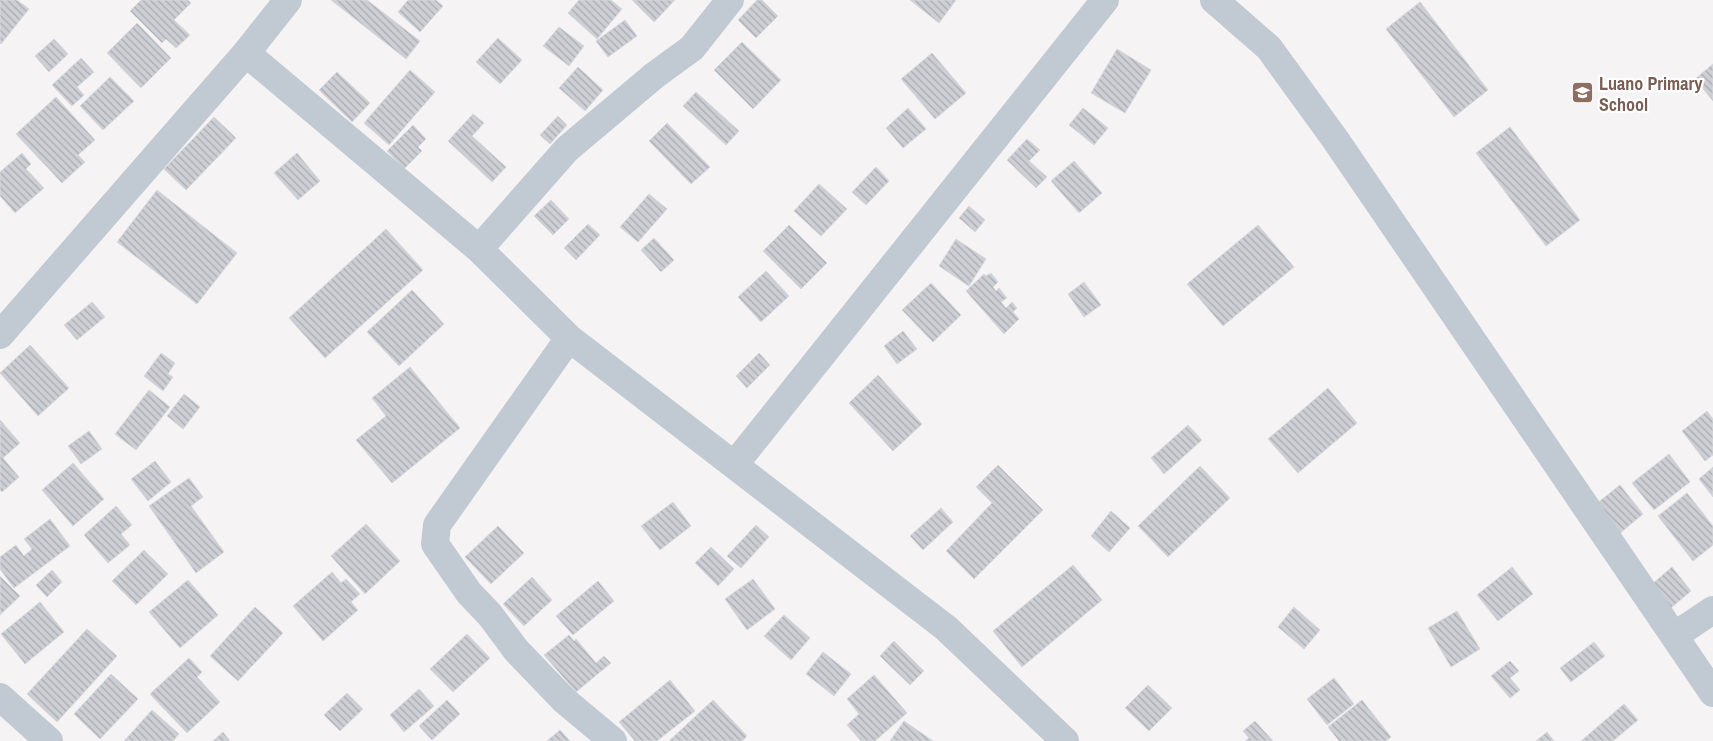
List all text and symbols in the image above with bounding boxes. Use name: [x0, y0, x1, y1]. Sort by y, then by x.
place label: Luano Primary School: [1599, 71, 1703, 117]
school or university icon: Luano Primary School: [1571, 81, 1595, 105]

